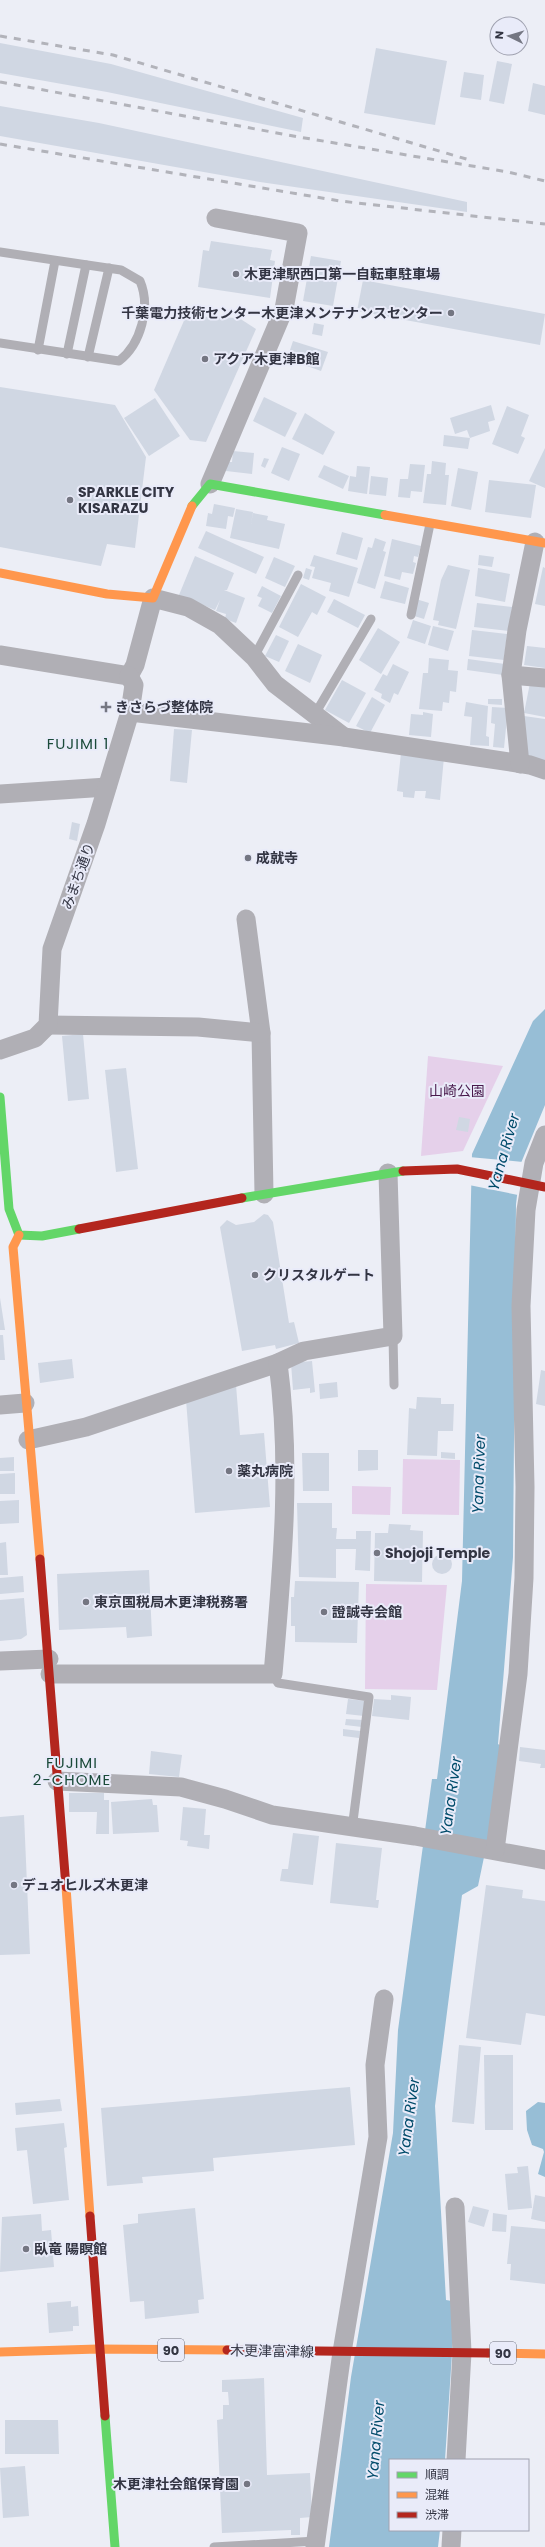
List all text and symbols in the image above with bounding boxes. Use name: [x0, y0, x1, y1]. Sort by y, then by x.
north arrow: [489, 16, 529, 56]
text: N: [491, 30, 507, 40]
place label: 木更津駅西口第一自転車駐車場: [244, 264, 440, 284]
marker: 木更津駅西口第一自転車駐車場: [231, 269, 241, 279]
place label: 千葉電力技術センター木更津メンテナンスセンター: [121, 303, 443, 323]
marker: 千葉電力技術センター木更津メンテナンスセンター: [446, 308, 456, 318]
place label: アクア木更津B館: [213, 349, 320, 369]
marker: アクア木更津B館: [200, 354, 210, 364]
place label: SPARKLE CITY KISARAZU: [78, 482, 175, 518]
marker: SPARKLE CITY KISARAZU: [65, 495, 75, 505]
place label: きさらづ整体院: [115, 697, 213, 717]
marker: きさらづ整体院: [100, 701, 112, 713]
district label: FUJIMI 1: [47, 733, 109, 754]
street label: みまち通り: [57, 840, 99, 912]
place label: 成就寺: [256, 848, 298, 868]
marker: 成就寺: [243, 853, 253, 863]
park label: 山崎公園: [429, 1081, 485, 1101]
water label: Yana River: [483, 1110, 525, 1193]
place label: クリスタルゲート: [263, 1265, 375, 1285]
marker: クリスタルゲート: [250, 1270, 260, 1280]
water label: Yana River: [467, 1434, 490, 1514]
place label: 薬丸病院: [237, 1461, 293, 1481]
marker: 薬丸病院: [224, 1466, 234, 1476]
place label: Shojoji Temple: [385, 1543, 491, 1563]
marker: Shojoji Temple: [372, 1548, 382, 1558]
place label: 東京国税局木更津税務署: [94, 1592, 248, 1612]
marker: 東京国税局木更津税務署: [81, 1597, 91, 1607]
place label: 證誠寺会館: [332, 1602, 402, 1622]
marker: 證誠寺会館: [319, 1607, 329, 1617]
district label: FUJIMI 2-CHOME: [33, 1752, 111, 1790]
water label: Yana River: [435, 1755, 466, 1837]
place label: デュオヒルズ木更津: [22, 1875, 148, 1895]
marker: デュオヒルズ木更津: [9, 1880, 19, 1890]
water label: Yana River: [393, 2076, 424, 2158]
place label: 臥竜 陽瞑館: [34, 2239, 107, 2259]
marker: 臥竜 陽瞑館: [21, 2244, 31, 2254]
road number: 90: [158, 2339, 184, 2361]
street label: 木更津富津線: [230, 2340, 314, 2362]
road number: 90: [490, 2342, 516, 2364]
water label: Yana River: [362, 2399, 389, 2480]
legend: [389, 2459, 529, 2531]
text: 順調: [425, 2466, 449, 2483]
place label: 木更津社会館保育園: [113, 2474, 239, 2494]
marker: 木更津社会館保育園: [242, 2479, 252, 2489]
text: 混雑: [425, 2486, 449, 2503]
text: 渋滞: [425, 2506, 449, 2523]

